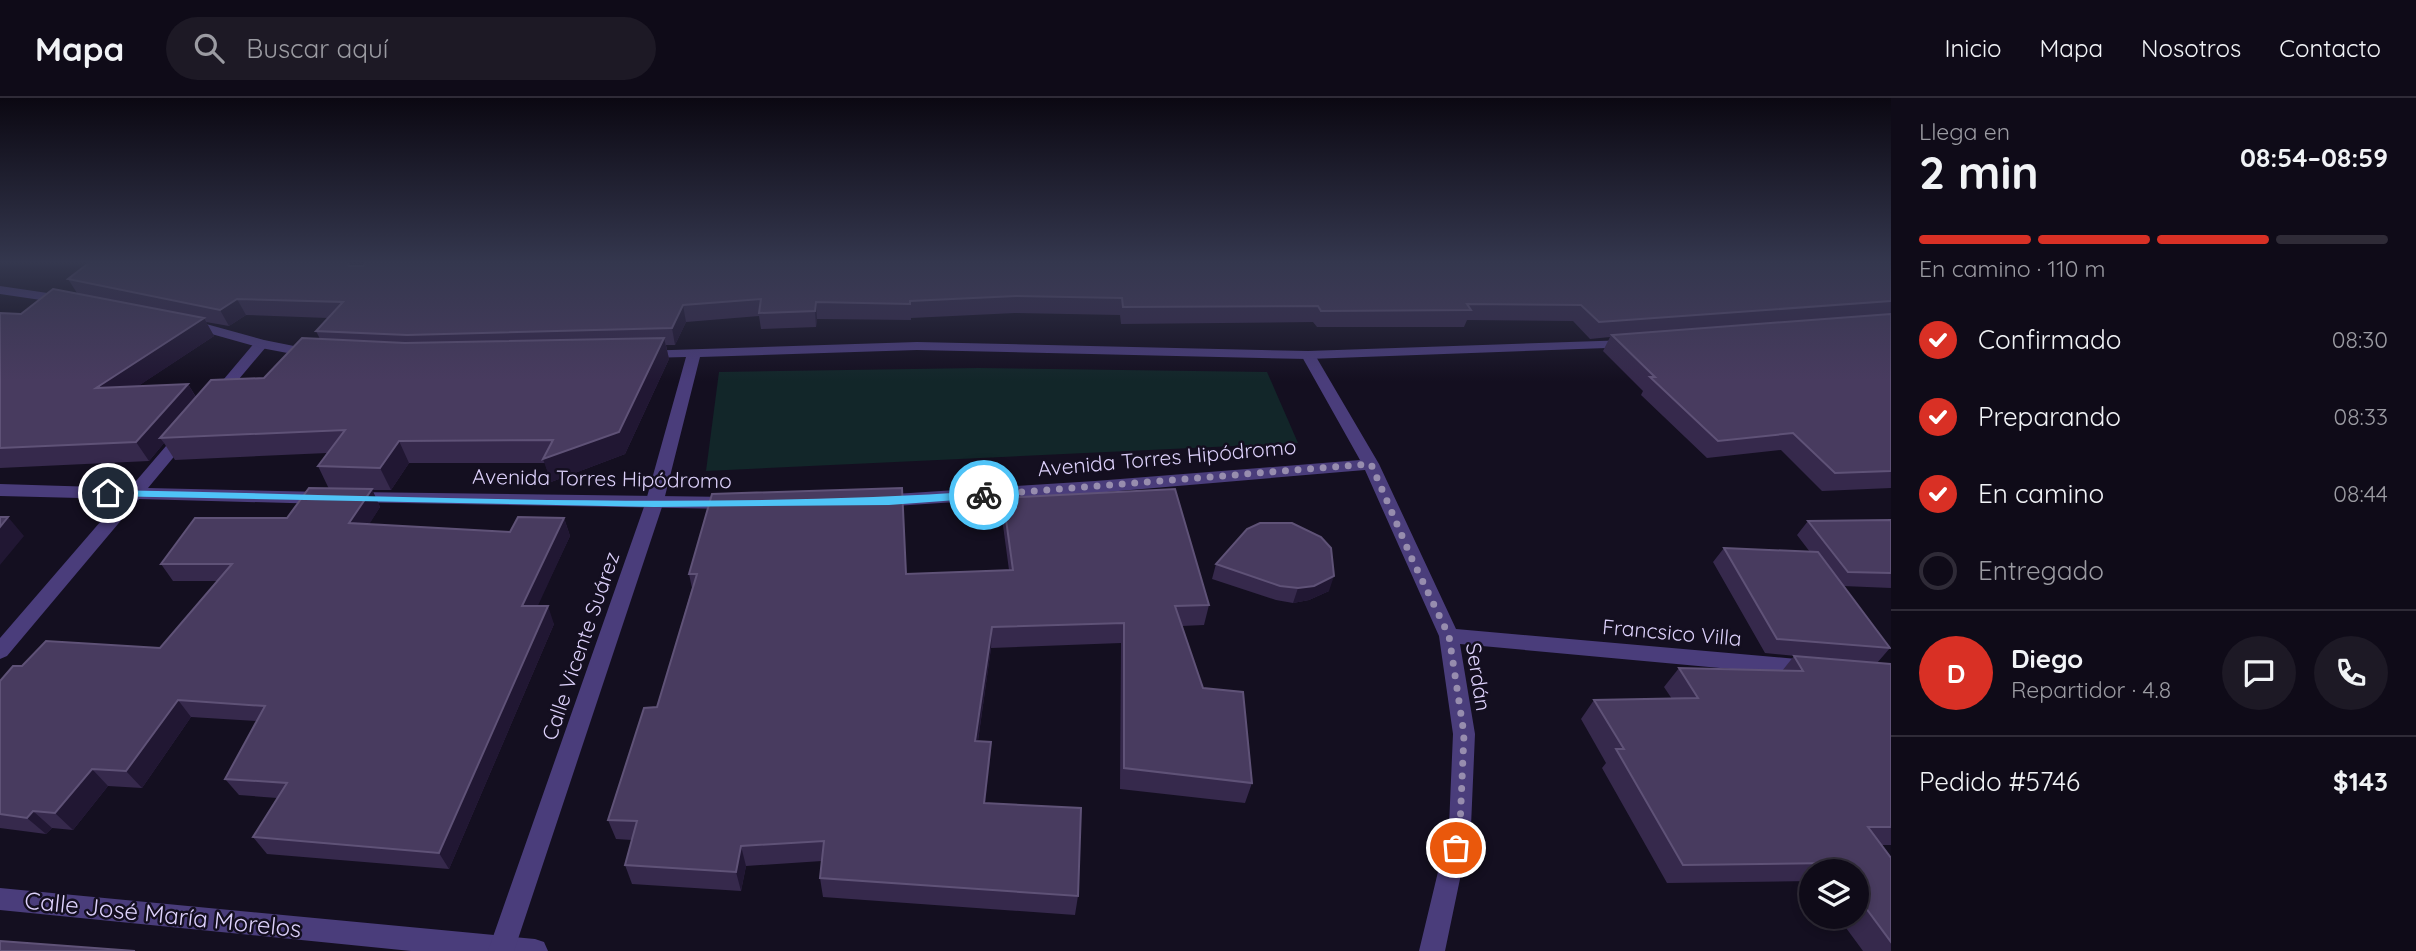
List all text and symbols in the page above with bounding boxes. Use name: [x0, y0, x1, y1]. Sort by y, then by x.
search box: [166, 17, 656, 80]
text: Mapa: [35, 28, 124, 69]
icon: search: [190, 29, 228, 67]
text: Buscar aquí: [246, 32, 388, 65]
text: Inicio: [1944, 33, 2002, 63]
text: Mapa: [2040, 33, 2103, 63]
text: Nosotros: [2141, 33, 2241, 63]
text: Contacto: [2279, 33, 2381, 63]
text: Llega en: [1919, 117, 2010, 146]
text: 08:54–08:59: [2240, 141, 2388, 174]
text: 2 min: [1919, 143, 2039, 201]
text: En camino · 110 m: [1919, 254, 2106, 283]
icon: check: [1919, 321, 1957, 359]
text: Confirmado: [1978, 323, 2122, 356]
text: 08:30: [2332, 325, 2388, 354]
icon: check: [1919, 398, 1957, 436]
text: Preparando: [1978, 400, 2121, 433]
text: 08:33: [2333, 402, 2388, 431]
street label: Avenida Torres Hipódromo: [1036, 433, 1297, 481]
courier: [949, 460, 1019, 530]
pin: [78, 463, 138, 523]
street label: Avenida Torres Hipódromo: [472, 463, 732, 493]
icon: home: [89, 474, 127, 512]
icon: check: [1919, 475, 1957, 513]
icon: bike: [965, 476, 1003, 514]
text: En camino: [1978, 477, 2104, 510]
text: 08:44: [2333, 479, 2388, 508]
street label: Calle Vicente Suárez: [536, 548, 624, 743]
text: Entregado: [1978, 554, 2104, 587]
street label: Francsico Villa: [1601, 613, 1743, 651]
button: chat: [2222, 636, 2296, 710]
button: phone: [2314, 636, 2388, 710]
street label: Serdán: [1461, 641, 1497, 713]
text: Diego: [2011, 642, 2083, 675]
text: D: [1947, 657, 1965, 690]
text: Repartidor · 4.8: [2011, 675, 2171, 704]
text: Pedido #5746: [1919, 765, 2080, 798]
text: $143: [2333, 765, 2388, 798]
pin: [1426, 818, 1486, 878]
icon: bag: [1437, 829, 1475, 867]
map controls: [1799, 859, 1869, 929]
button: layers: [1799, 859, 1869, 929]
street label: Calle José María Morelos: [23, 885, 303, 943]

